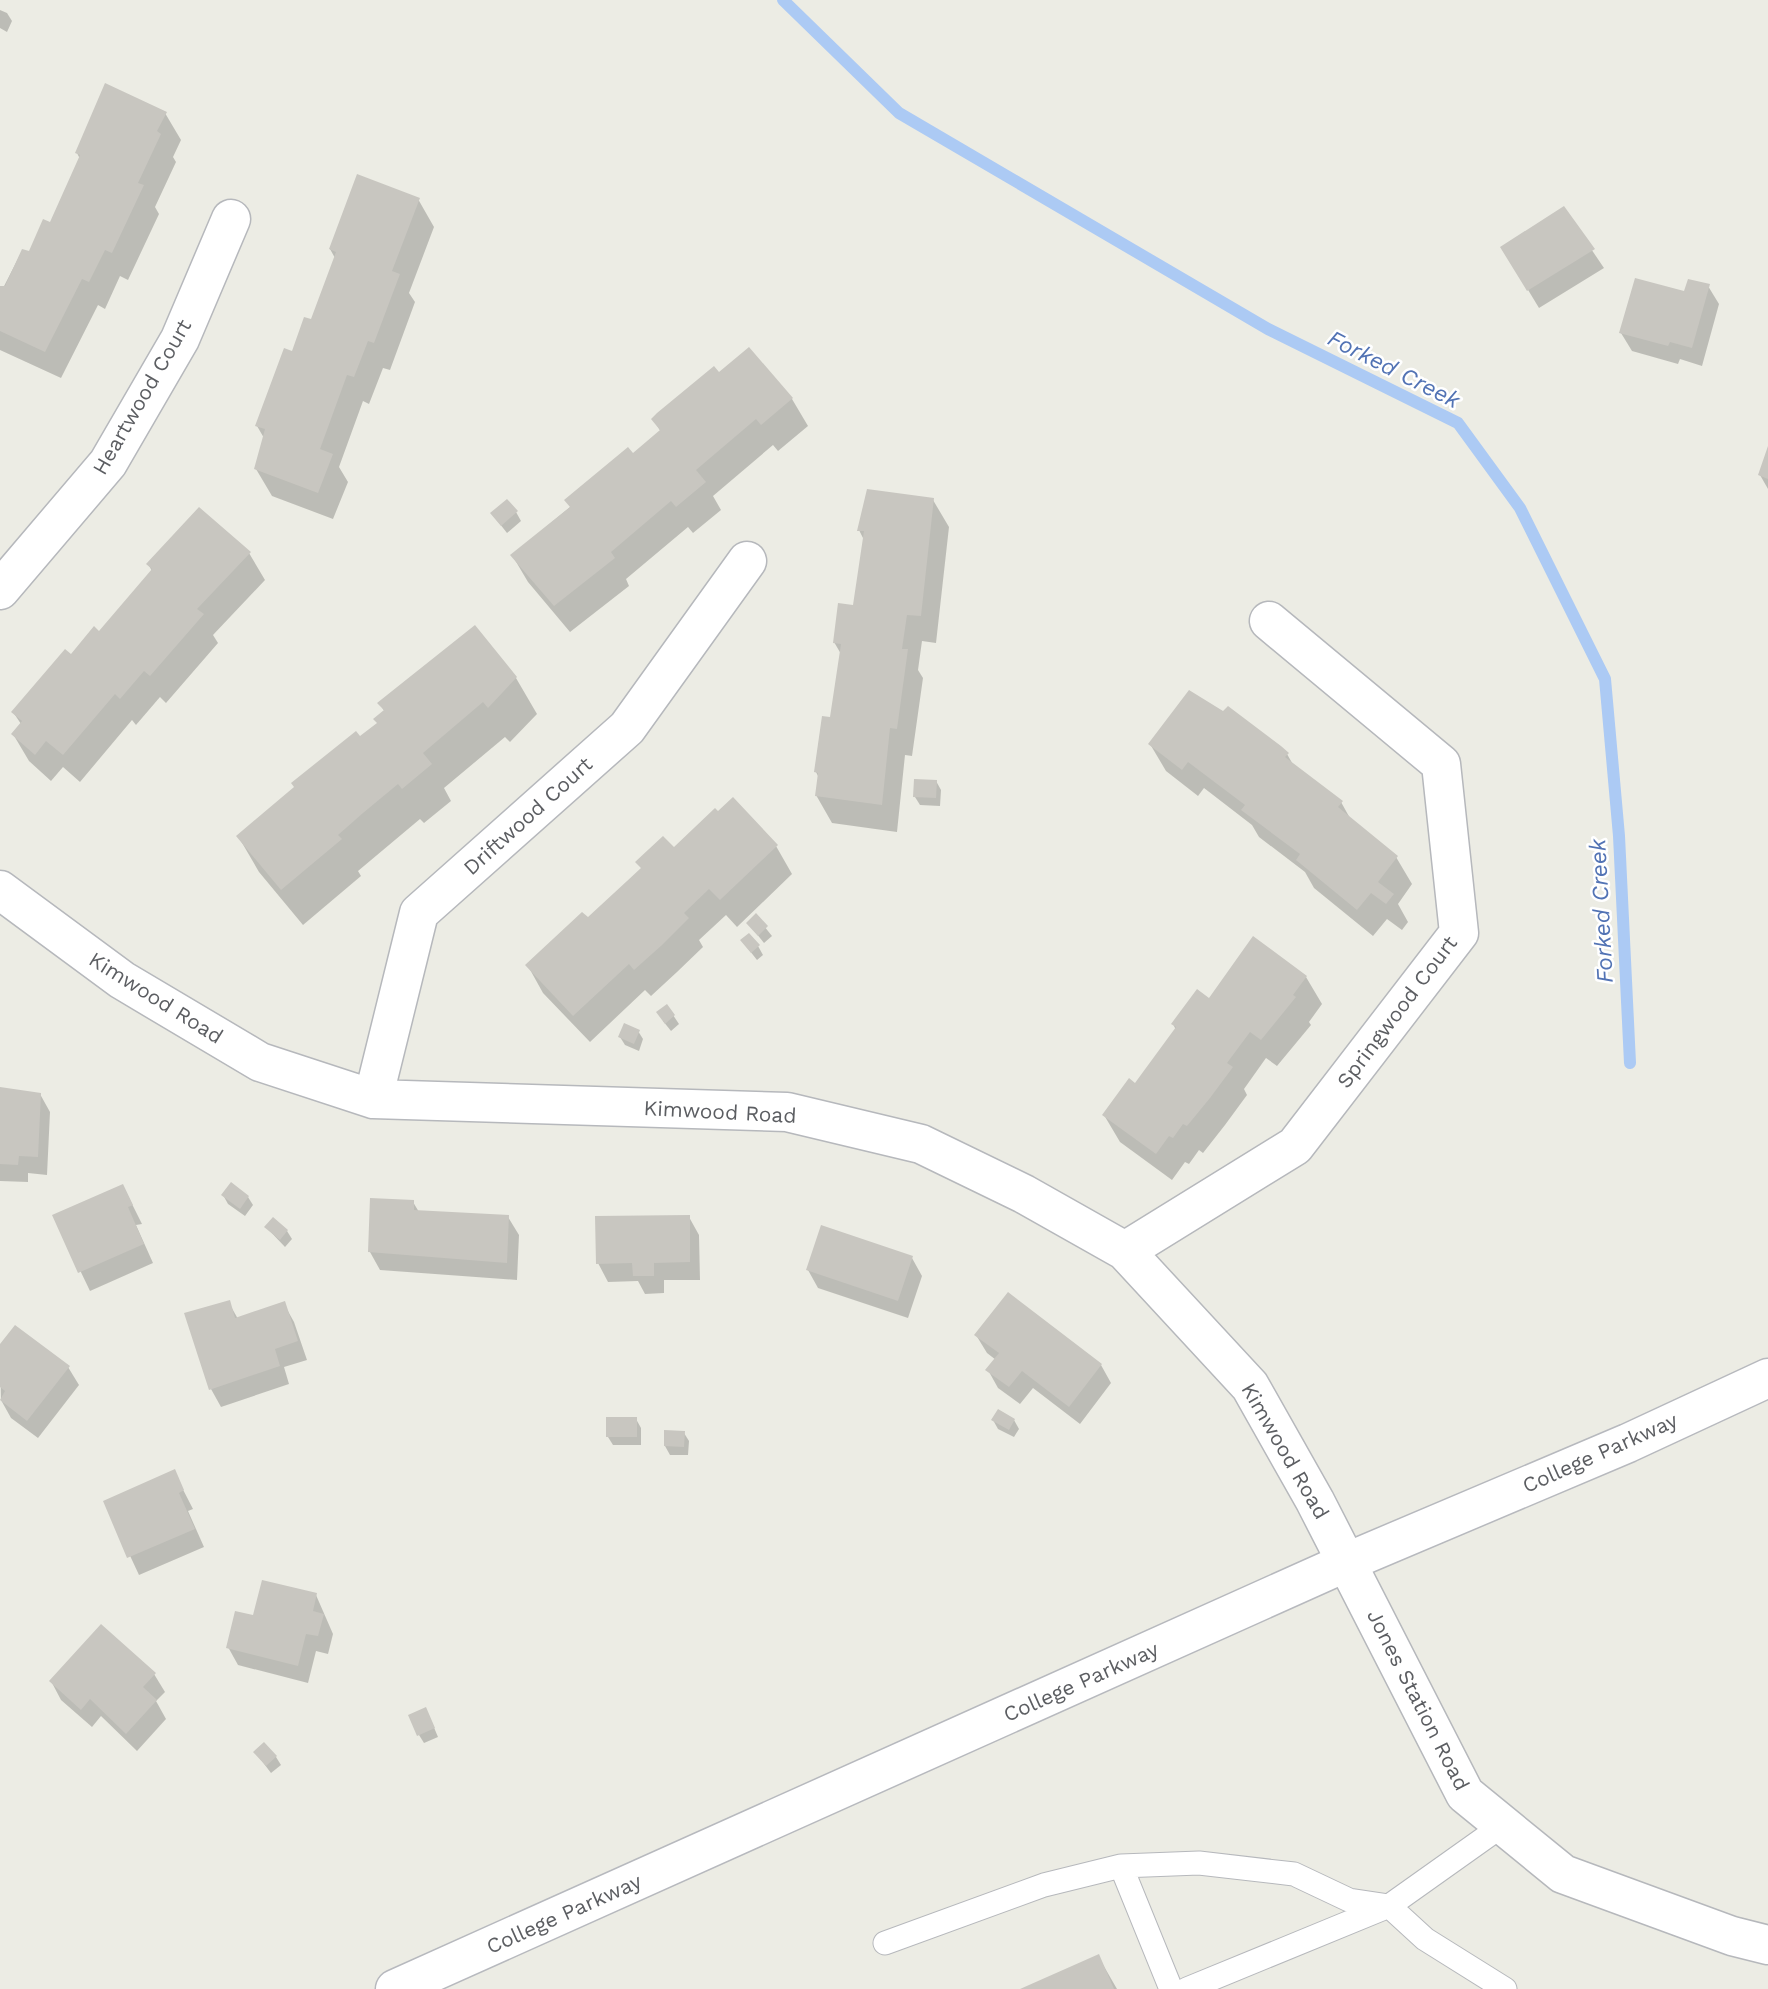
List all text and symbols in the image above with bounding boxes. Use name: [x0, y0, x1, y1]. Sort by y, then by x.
street label: Heartwood Court: [87, 314, 196, 479]
water label: Forked Creek: [1323, 325, 1466, 415]
street label: Driftwood Court: [458, 751, 597, 880]
water label: Forked Creek: [1584, 837, 1619, 984]
street label: Springwood Court: [1331, 931, 1462, 1093]
street label: Kimwood Road: [85, 946, 228, 1049]
street label: Kimwood Road: [643, 1095, 797, 1128]
street label: Kimwood Road: [1236, 1378, 1335, 1523]
street label: College Parkway: [1518, 1407, 1681, 1498]
street label: Jones Station Road: [1362, 1605, 1475, 1794]
street label: College Parkway: [999, 1636, 1162, 1727]
street label: College Parkway: [482, 1868, 645, 1959]

